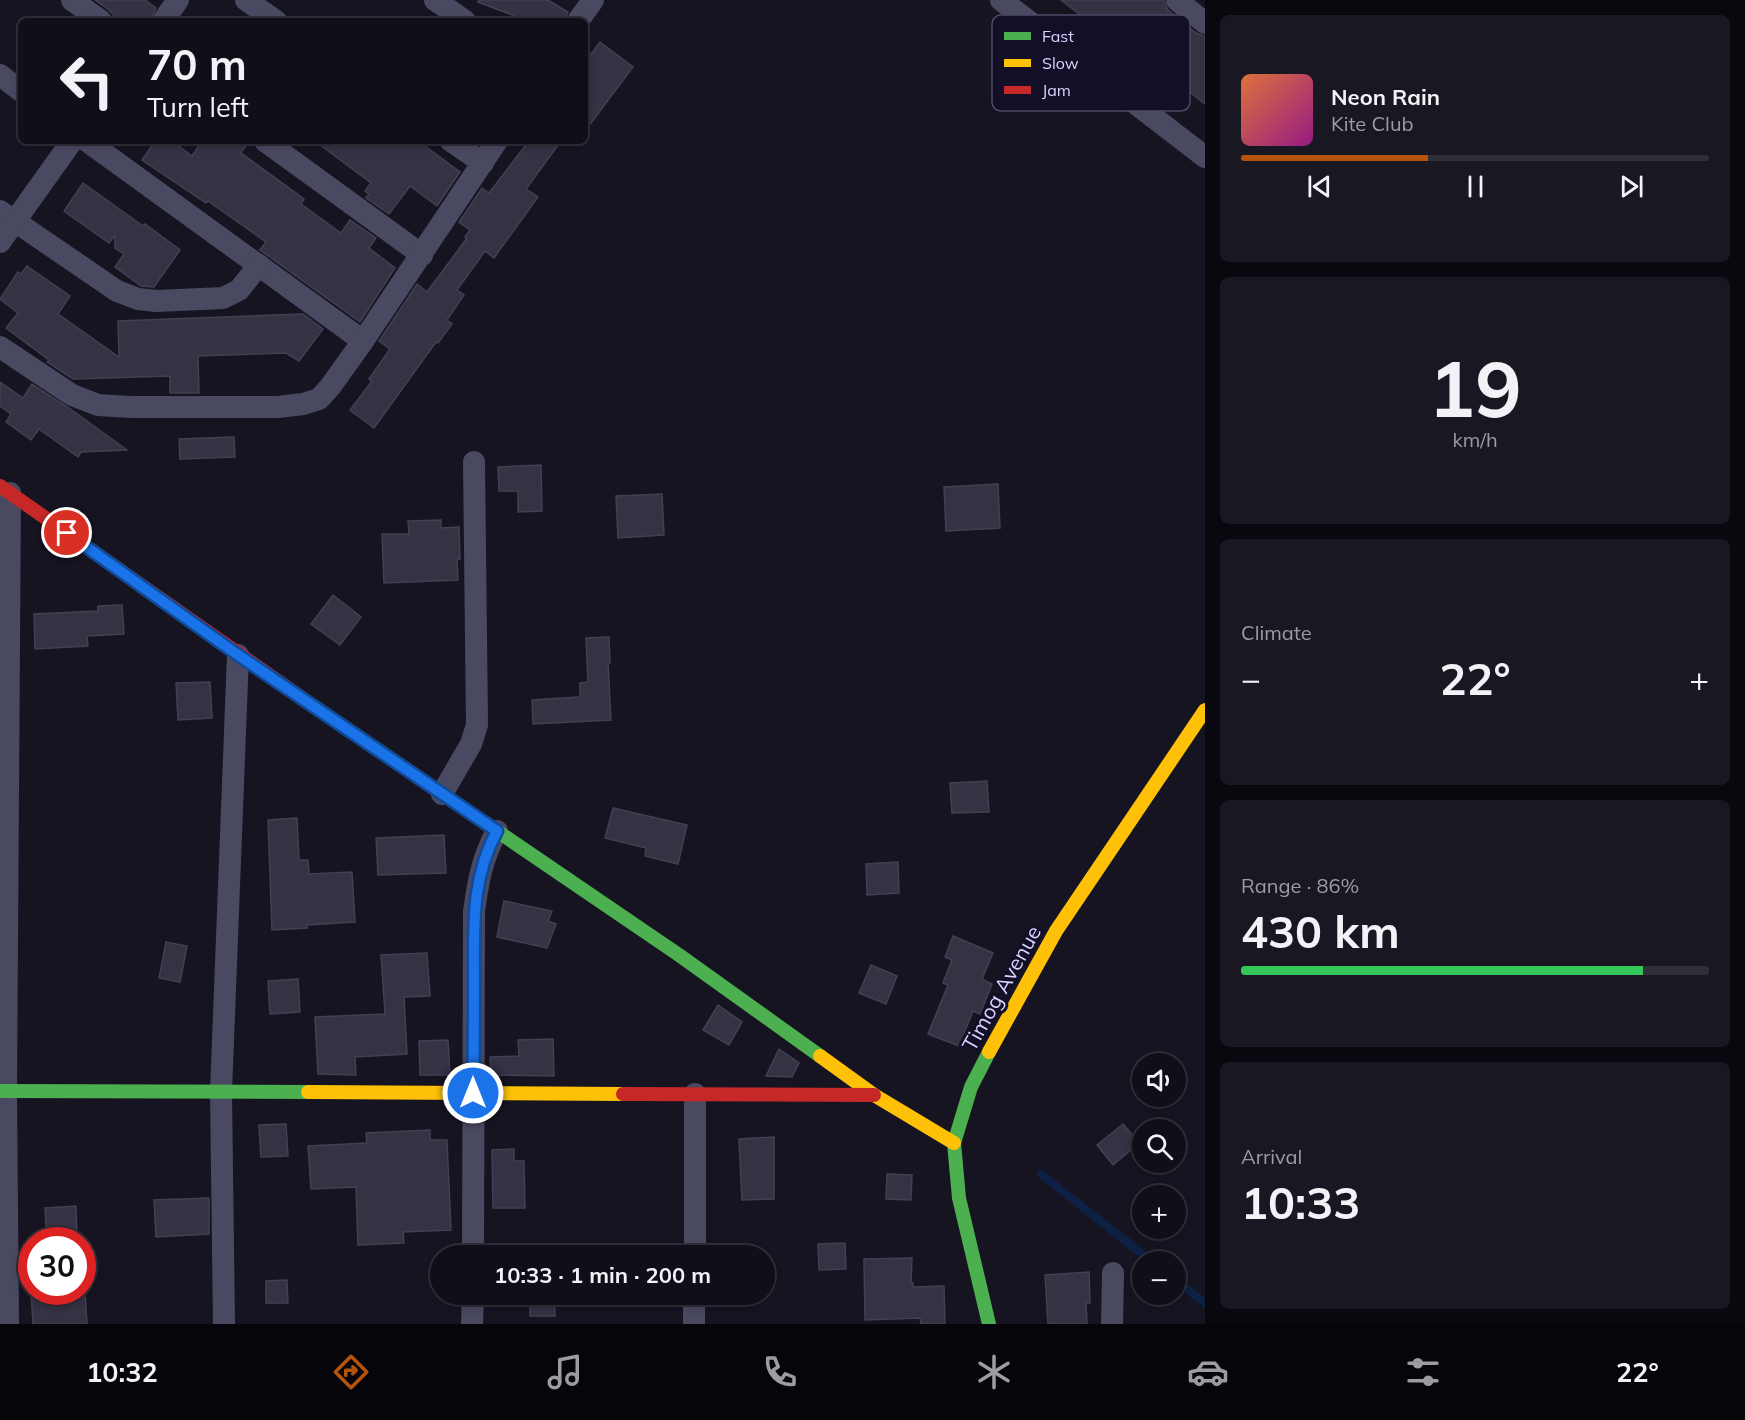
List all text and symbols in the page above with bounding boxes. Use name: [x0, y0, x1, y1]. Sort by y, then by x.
legend: [992, 15, 1190, 111]
text: Fast: [1042, 26, 1074, 46]
text: 70 m: [147, 38, 247, 91]
icon: left: [48, 42, 126, 120]
text: Slow: [1042, 53, 1079, 73]
text: Jam: [1042, 80, 1071, 100]
text: Neon Rain: [1331, 83, 1440, 111]
text: Turn left: [147, 90, 249, 124]
text: Kite Club: [1331, 111, 1413, 136]
icon: previous: [1303, 170, 1336, 203]
icon: pause: [1459, 170, 1492, 203]
icon: next: [1615, 170, 1648, 203]
text: 19: [1428, 339, 1522, 437]
text: km/h: [1452, 427, 1498, 452]
pin: [41, 507, 92, 558]
icon: arrive: [50, 516, 83, 549]
text: Climate: [1241, 620, 1312, 645]
text: 22°: [1439, 650, 1511, 706]
text: −: [1241, 658, 1261, 699]
text: +: [1689, 658, 1709, 699]
text: Range · 86%: [1241, 873, 1359, 898]
text: 430 km: [1241, 903, 1400, 959]
street label: Timog Avenue: [956, 921, 1046, 1055]
map controls: [1132, 1053, 1186, 1305]
button: sound: [1132, 1053, 1186, 1107]
position arrow: [441, 1061, 505, 1125]
button: search: [1132, 1119, 1186, 1173]
text: Arrival: [1241, 1144, 1302, 1169]
text: 10:33: [1241, 1174, 1360, 1230]
button: +: [1132, 1185, 1186, 1239]
speed limit sign: 30: [18, 1227, 96, 1305]
button: −: [1132, 1251, 1186, 1305]
text: 10:33 · 1 min · 200 m: [494, 1261, 711, 1289]
icon: directions: [330, 1351, 372, 1393]
icon: music: [544, 1351, 586, 1393]
icon: phone: [759, 1351, 801, 1393]
icon: climate: [973, 1351, 1015, 1393]
icon: car: [1187, 1351, 1229, 1393]
icon: filters: [1402, 1351, 1444, 1393]
text: 10:32: [86, 1355, 158, 1389]
text: 22°: [1616, 1355, 1659, 1389]

